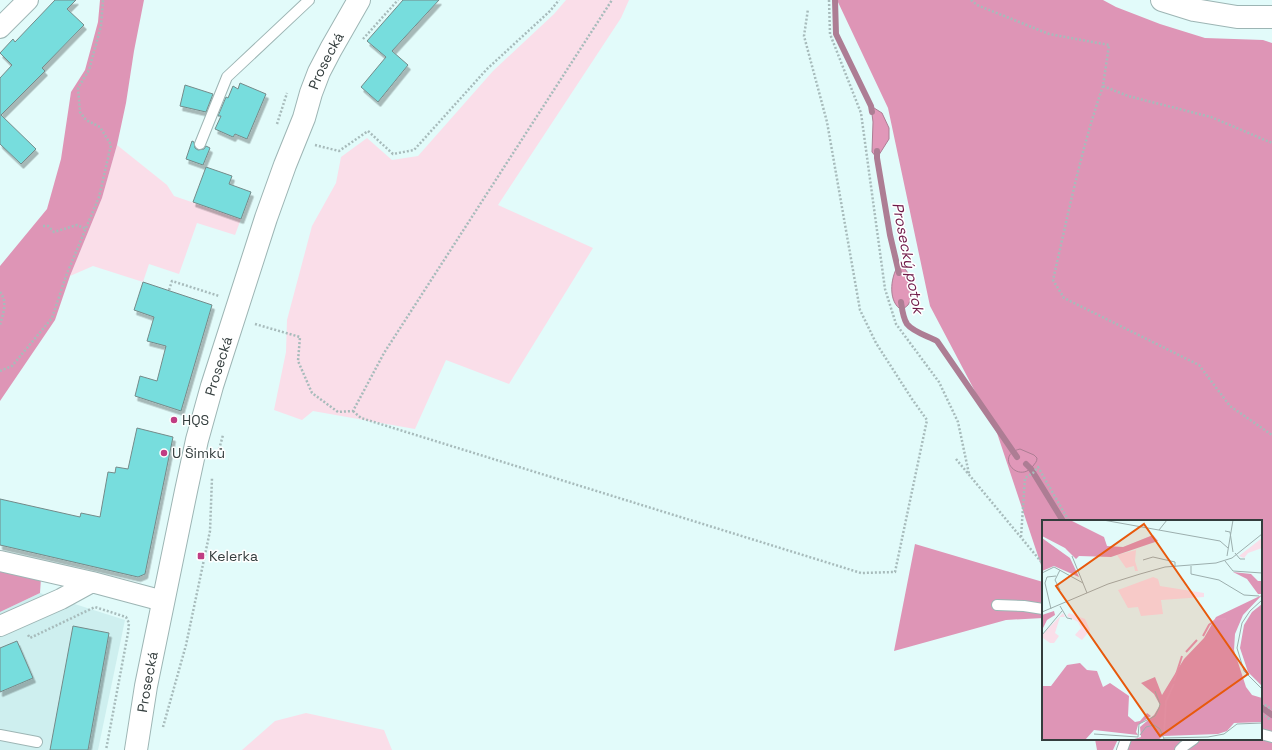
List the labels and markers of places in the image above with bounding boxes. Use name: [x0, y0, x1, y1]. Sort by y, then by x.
place label: HQS: [182, 411, 209, 429]
marker: HQS: [169, 415, 179, 425]
place label: U Šimků: [172, 444, 225, 462]
marker: U Šimků: [159, 448, 169, 458]
place label: Kelerka: [209, 547, 258, 565]
marker: Kelerka: [196, 551, 206, 561]

